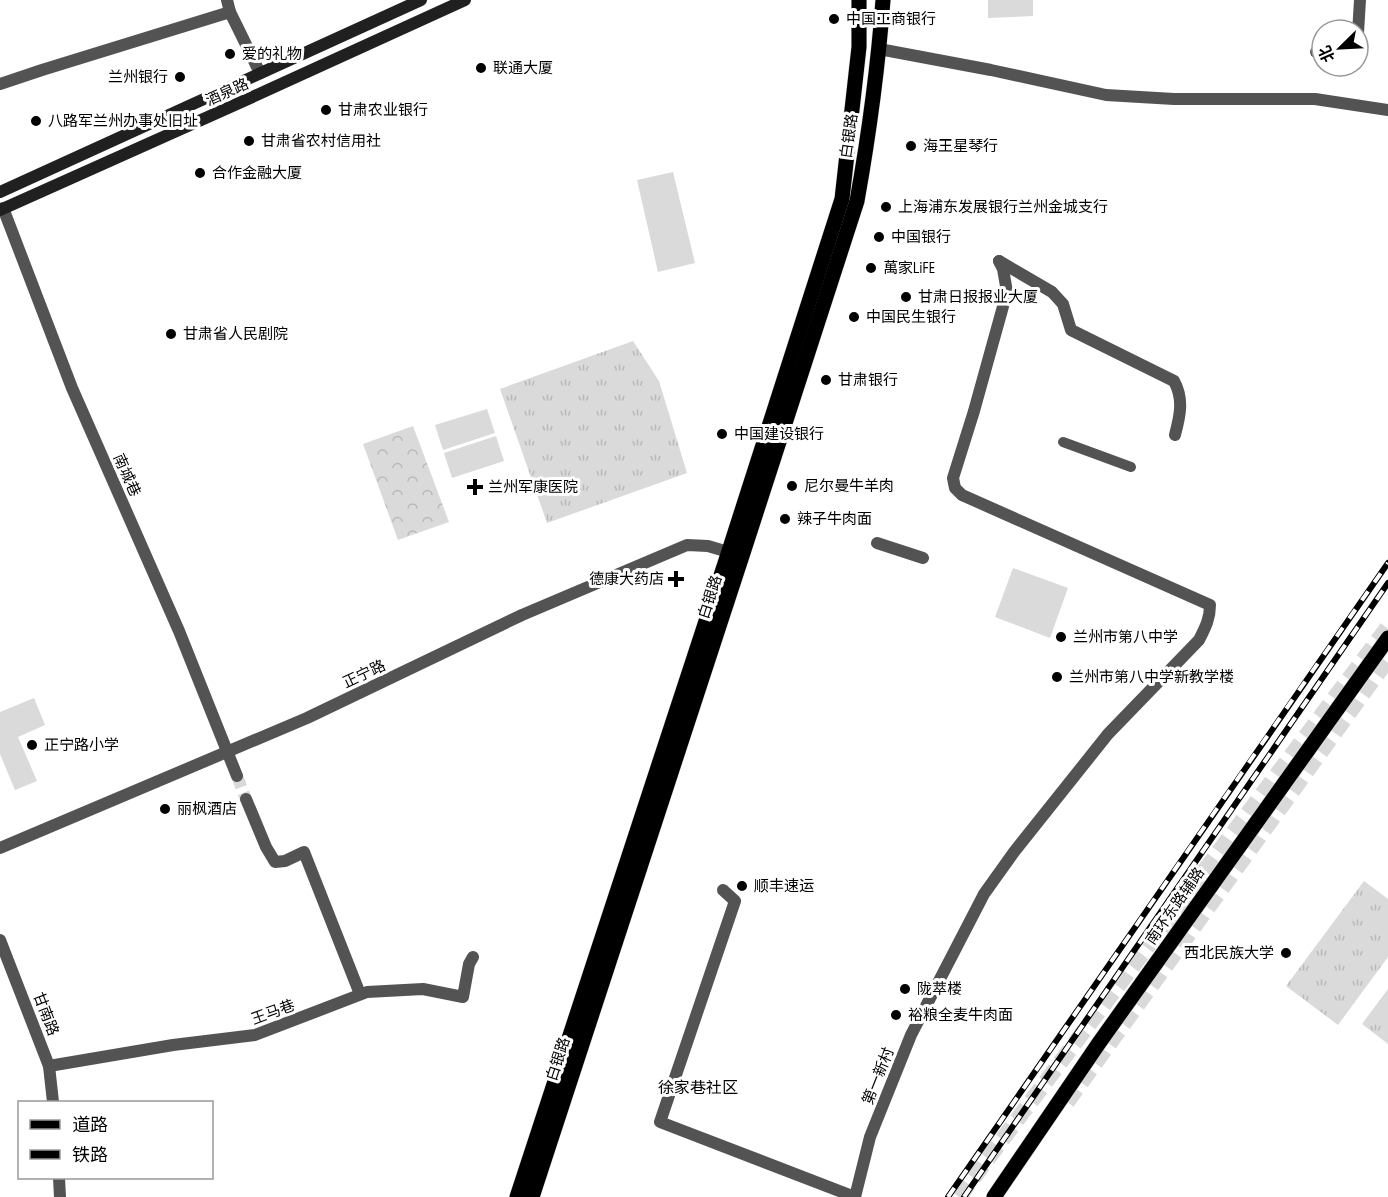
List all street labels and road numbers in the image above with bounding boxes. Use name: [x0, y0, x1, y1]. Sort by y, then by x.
street label: 酒泉路: [202, 74, 251, 109]
street label: 白银路: [836, 112, 861, 160]
street label: 南城巷: [110, 450, 145, 499]
street label: 白银路: [694, 573, 726, 621]
street label: 正宁路: [339, 655, 388, 692]
street label: 南环东路辅路: [1141, 863, 1208, 948]
street label: 甘南路: [30, 989, 63, 1038]
street label: 王马巷: [248, 995, 297, 1028]
street label: 白银路: [542, 1035, 574, 1083]
street label: 第一新村: [857, 1044, 898, 1107]

